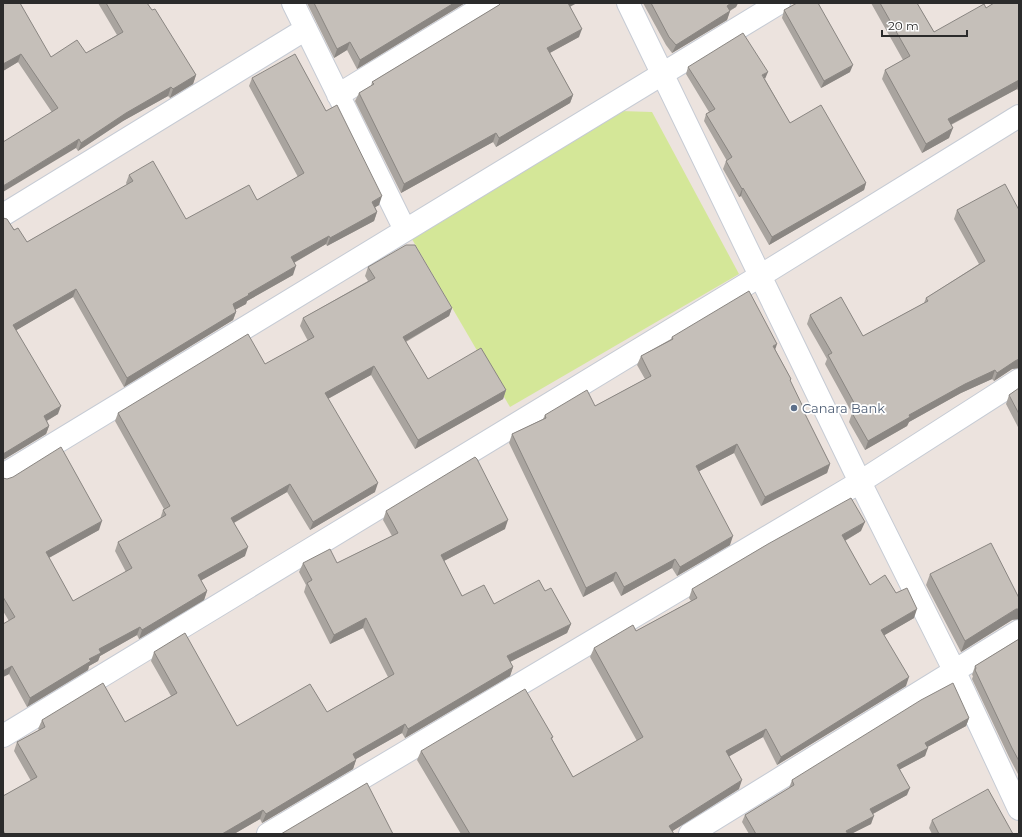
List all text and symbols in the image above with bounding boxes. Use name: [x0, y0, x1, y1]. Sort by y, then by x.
scale bar: [882, 12, 967, 38]
text: 20 m: [888, 18, 919, 33]
place label: Canara Bank: [802, 400, 885, 416]
marker: Canara Bank: [789, 403, 799, 413]

